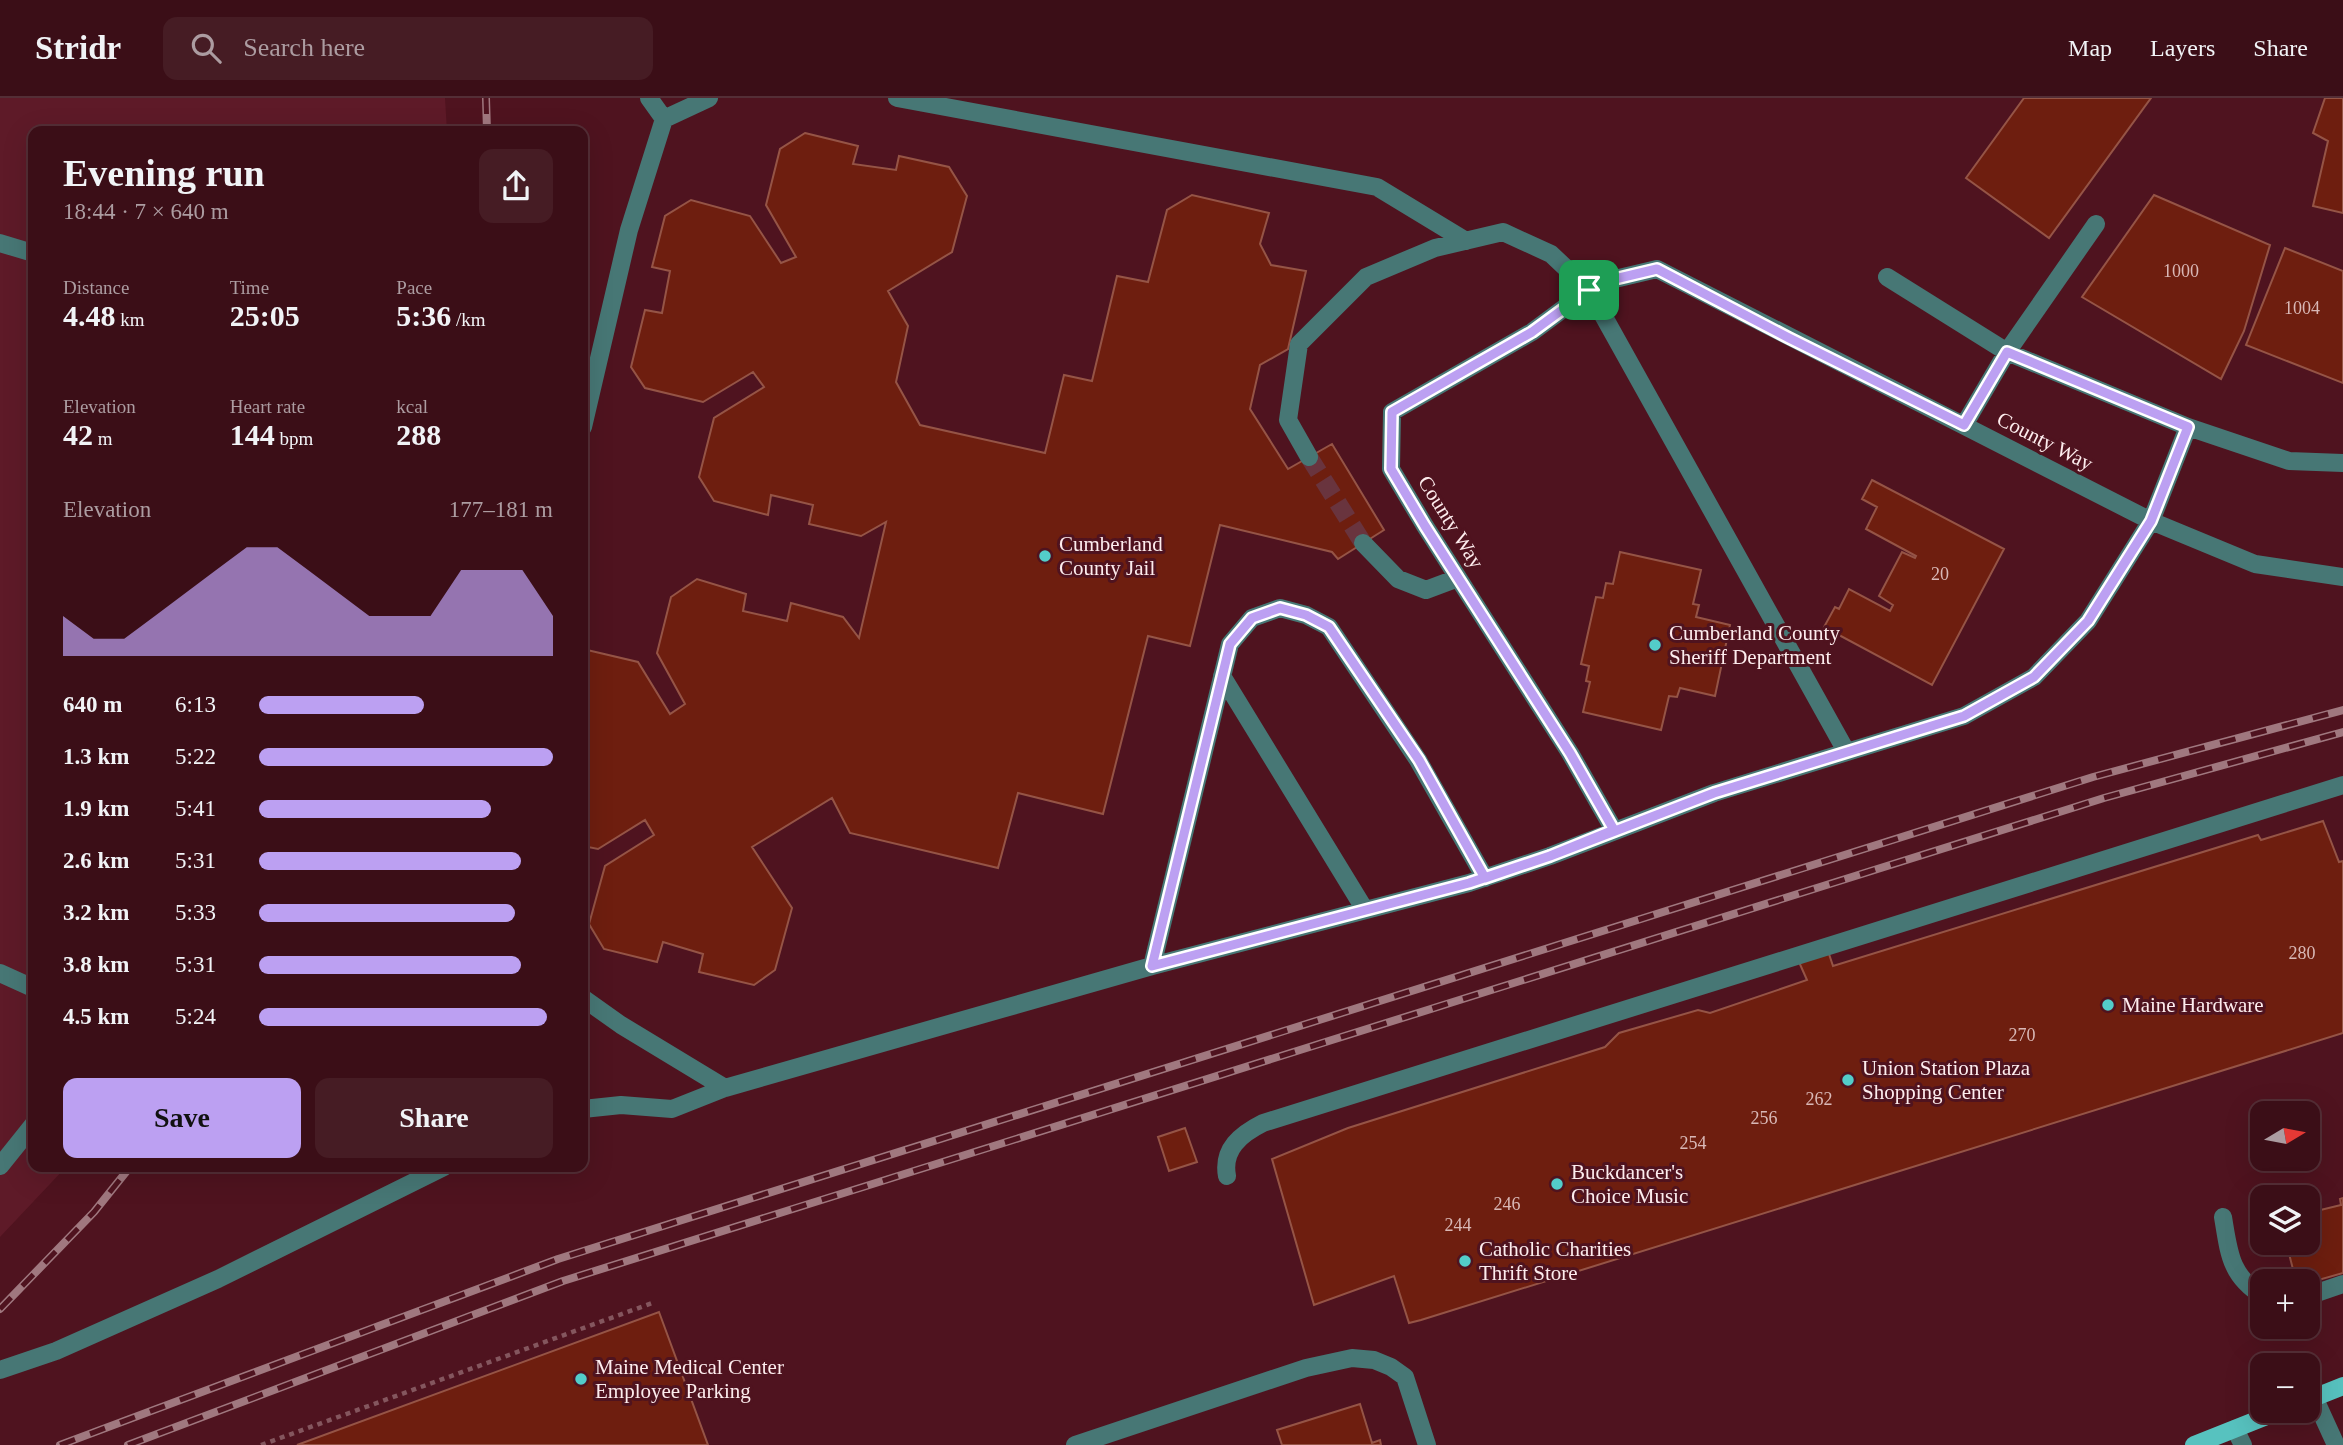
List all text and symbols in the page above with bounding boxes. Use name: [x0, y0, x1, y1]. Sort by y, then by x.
search box: [163, 17, 653, 80]
icon: search: [187, 29, 225, 67]
text: Stridr: [35, 30, 121, 66]
text: Search here: [243, 33, 365, 62]
text: Map: [2068, 35, 2112, 61]
text: Layers: [2150, 35, 2215, 61]
text: Share: [2253, 35, 2308, 61]
button: share: [479, 149, 553, 223]
text: Evening run: [63, 152, 265, 194]
text: 18:44 · 7 × 640 m: [63, 199, 229, 224]
pin: [1559, 260, 1619, 320]
house number: 1000: [2163, 261, 2199, 281]
icon: arrive: [1570, 271, 1608, 309]
text: Distance: [63, 277, 129, 298]
text: Time: [230, 277, 269, 298]
text: Pace: [396, 277, 432, 298]
house number: 1004: [2284, 298, 2320, 318]
text: 4.48: [63, 299, 116, 332]
text: 25:05: [230, 299, 300, 332]
text: 5:36: [396, 299, 451, 332]
text: km: [116, 309, 145, 330]
text: /km: [451, 309, 486, 330]
text: Elevation: [63, 396, 136, 417]
text: Heart rate: [230, 396, 305, 417]
text: kcal: [396, 396, 428, 417]
street label: County Way: [1993, 407, 2098, 476]
text: 42: [63, 418, 93, 451]
text: 144: [230, 418, 275, 451]
text: 288: [396, 418, 441, 451]
text: m: [93, 428, 113, 449]
text: bpm: [275, 428, 313, 449]
street label: County Way: [1413, 471, 1489, 573]
text: Elevation: [63, 497, 151, 522]
text: 177–181 m: [449, 497, 553, 522]
place label: Cumberland County Jail: [1059, 532, 1163, 580]
marker: Cumberland County Jail: [1037, 548, 1053, 564]
house number: 20: [1931, 564, 1949, 584]
place label: Cumberland County Sheriff Department: [1669, 621, 1840, 669]
marker: Cumberland County Sheriff Department: [1647, 637, 1663, 653]
text: 640 m: [63, 692, 122, 717]
text: 6:13: [175, 692, 216, 717]
text: 1.3 km: [63, 744, 129, 769]
text: 5:22: [175, 744, 216, 769]
text: 1.9 km: [63, 796, 129, 821]
text: 5:41: [175, 796, 216, 821]
text: 2.6 km: [63, 848, 129, 873]
text: 5:31: [175, 848, 216, 873]
text: 3.2 km: [63, 900, 129, 925]
text: 5:33: [175, 900, 216, 925]
house number: 280: [2289, 943, 2316, 963]
text: 3.8 km: [63, 952, 129, 977]
text: 5:31: [175, 952, 216, 977]
place label: Maine Hardware: [2122, 993, 2264, 1017]
marker: Maine Hardware: [2100, 997, 2116, 1013]
text: 4.5 km: [63, 1004, 129, 1029]
text: 5:24: [175, 1004, 216, 1029]
house number: 270: [2009, 1025, 2036, 1045]
place label: Union Station Plaza Shopping Center: [1862, 1056, 2031, 1104]
marker: Union Station Plaza Shopping Center: [1840, 1072, 1856, 1088]
button: Save: [63, 1078, 301, 1158]
button: Share: [315, 1078, 553, 1158]
house number: 262: [1806, 1089, 1833, 1109]
north arrow: [2250, 1101, 2320, 1171]
map controls: [2250, 1101, 2320, 1423]
house number: 256: [1751, 1108, 1778, 1128]
house number: 254: [1680, 1133, 1707, 1153]
place label: Buckdancer's Choice Music: [1571, 1160, 1688, 1208]
marker: Buckdancer's Choice Music: [1549, 1176, 1565, 1192]
button: layers: [2250, 1185, 2320, 1255]
house number: 246: [1494, 1194, 1521, 1214]
house number: 244: [1445, 1215, 1472, 1235]
place label: Catholic Charities Thrift Store: [1479, 1237, 1631, 1285]
marker: Catholic Charities Thrift Store: [1457, 1253, 1473, 1269]
button: +: [2250, 1269, 2320, 1339]
button: −: [2250, 1353, 2320, 1423]
place label: Maine Medical Center Employee Parking: [595, 1355, 784, 1403]
marker: Maine Medical Center Employee Parking: [573, 1371, 589, 1387]

